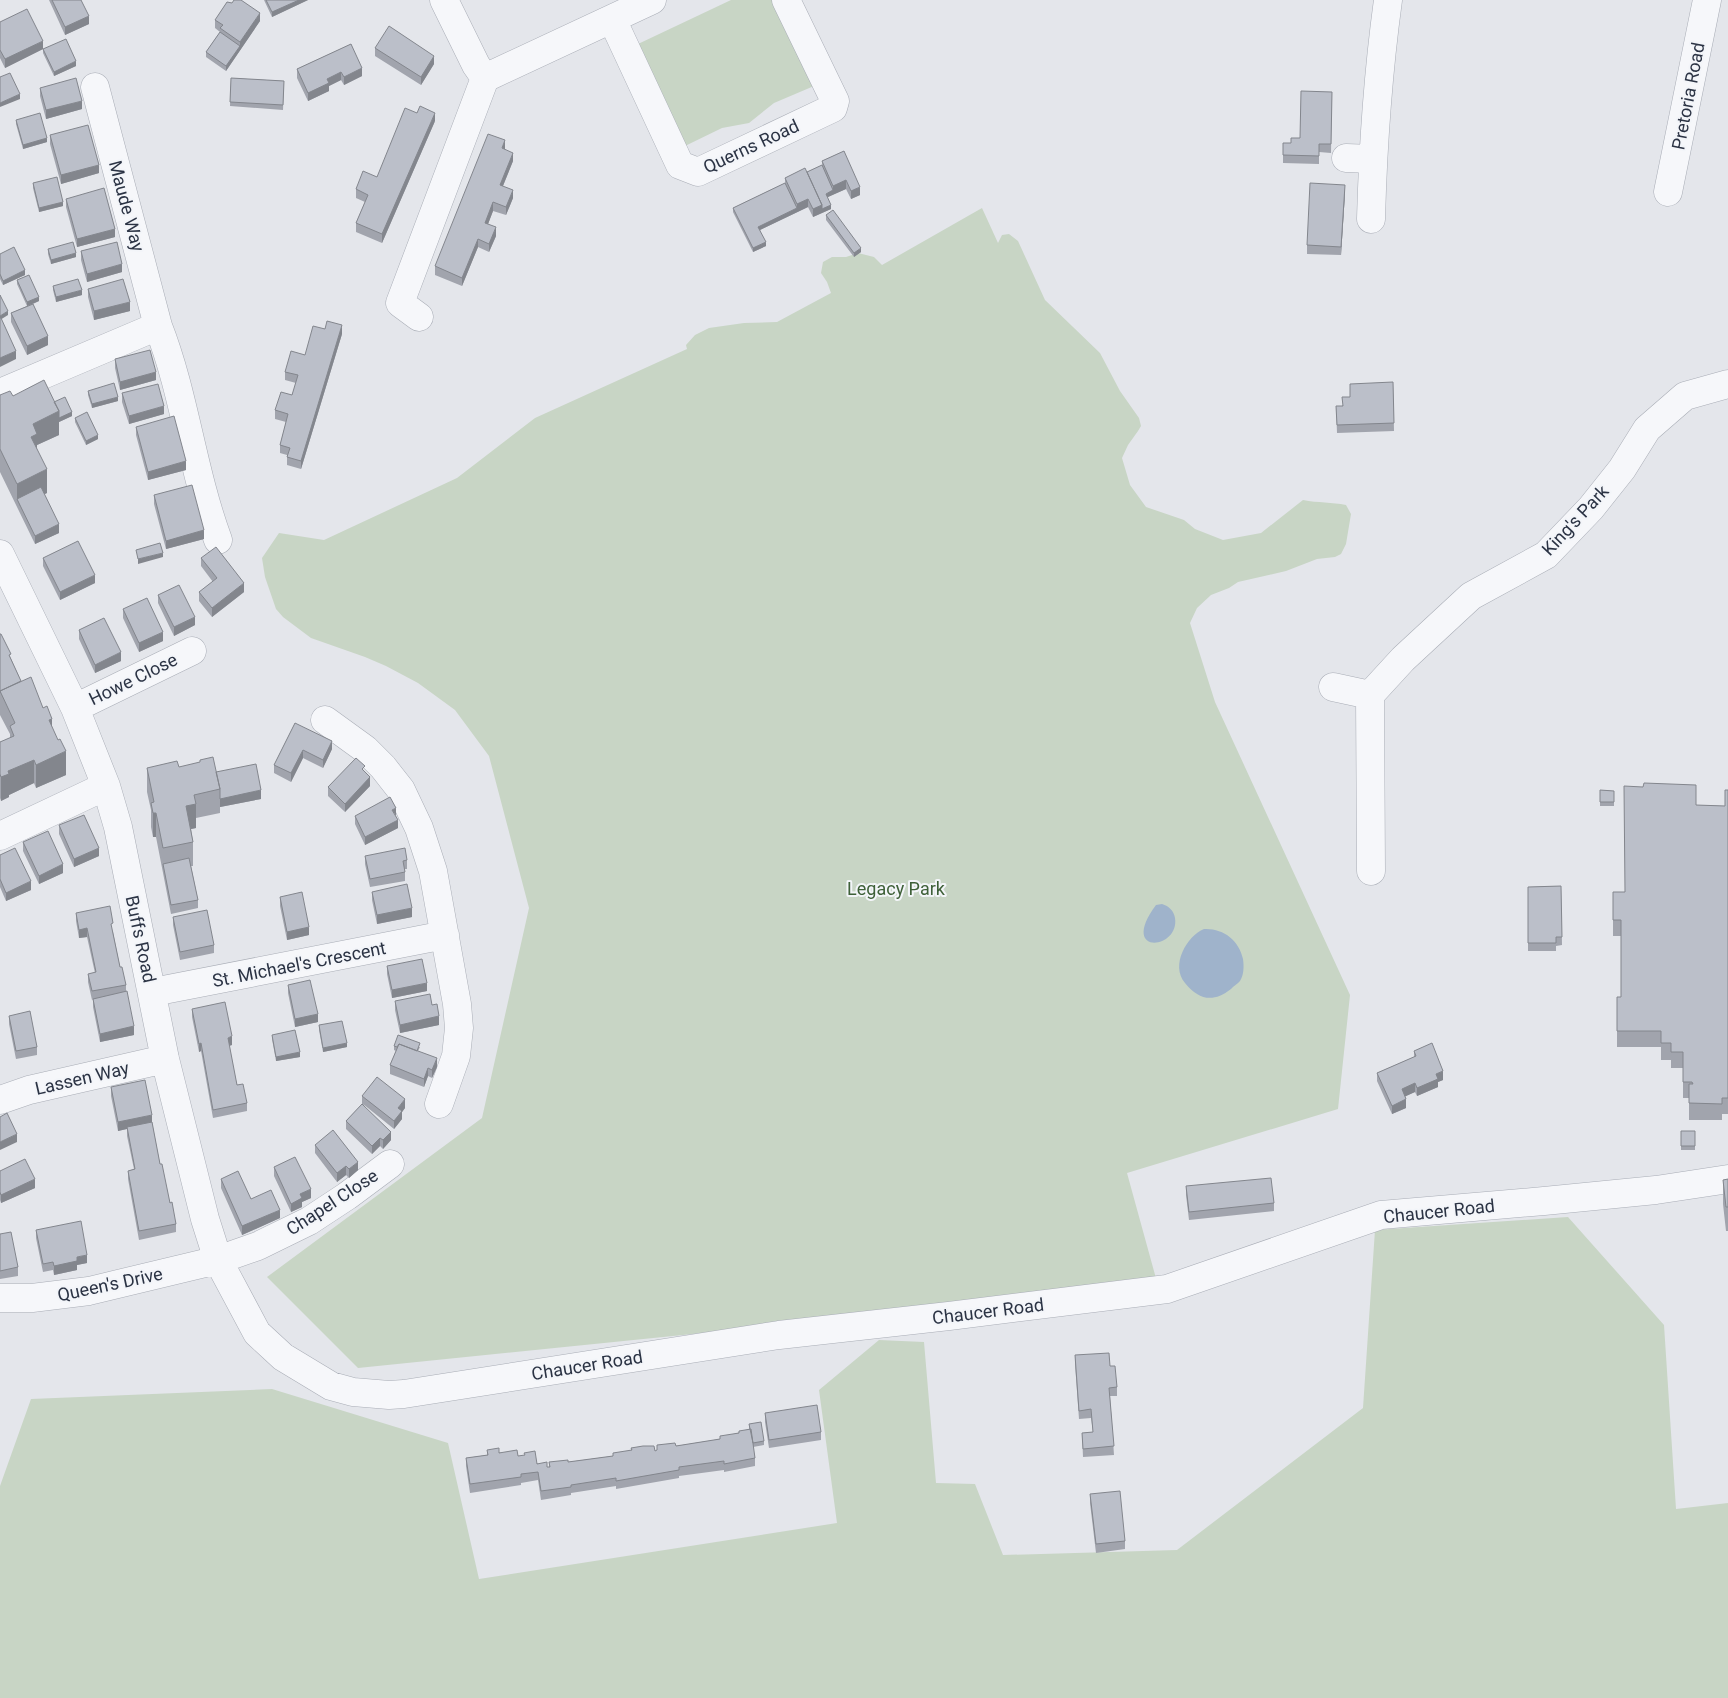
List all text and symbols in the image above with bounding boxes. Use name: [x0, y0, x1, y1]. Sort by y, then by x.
street label: Pretoria Road: [1667, 41, 1709, 151]
street label: Querns Road: [700, 115, 802, 177]
street label: Maude Way: [105, 158, 149, 254]
street label: King's Park: [1537, 480, 1613, 559]
street label: Howe Close: [85, 649, 181, 709]
park label: Legacy Park: [847, 878, 946, 899]
street label: Buffs Road: [122, 893, 160, 985]
street label: St. Michael's Crescent: [210, 937, 388, 991]
street label: Lassen Way: [33, 1057, 132, 1099]
street label: Chapel Close: [282, 1165, 382, 1239]
street label: Chaucer Road: [1382, 1195, 1496, 1227]
street label: Queen's Drive: [55, 1263, 165, 1305]
street label: Chaucer Road: [931, 1294, 1045, 1328]
street label: Chaucer Road: [530, 1346, 644, 1384]

